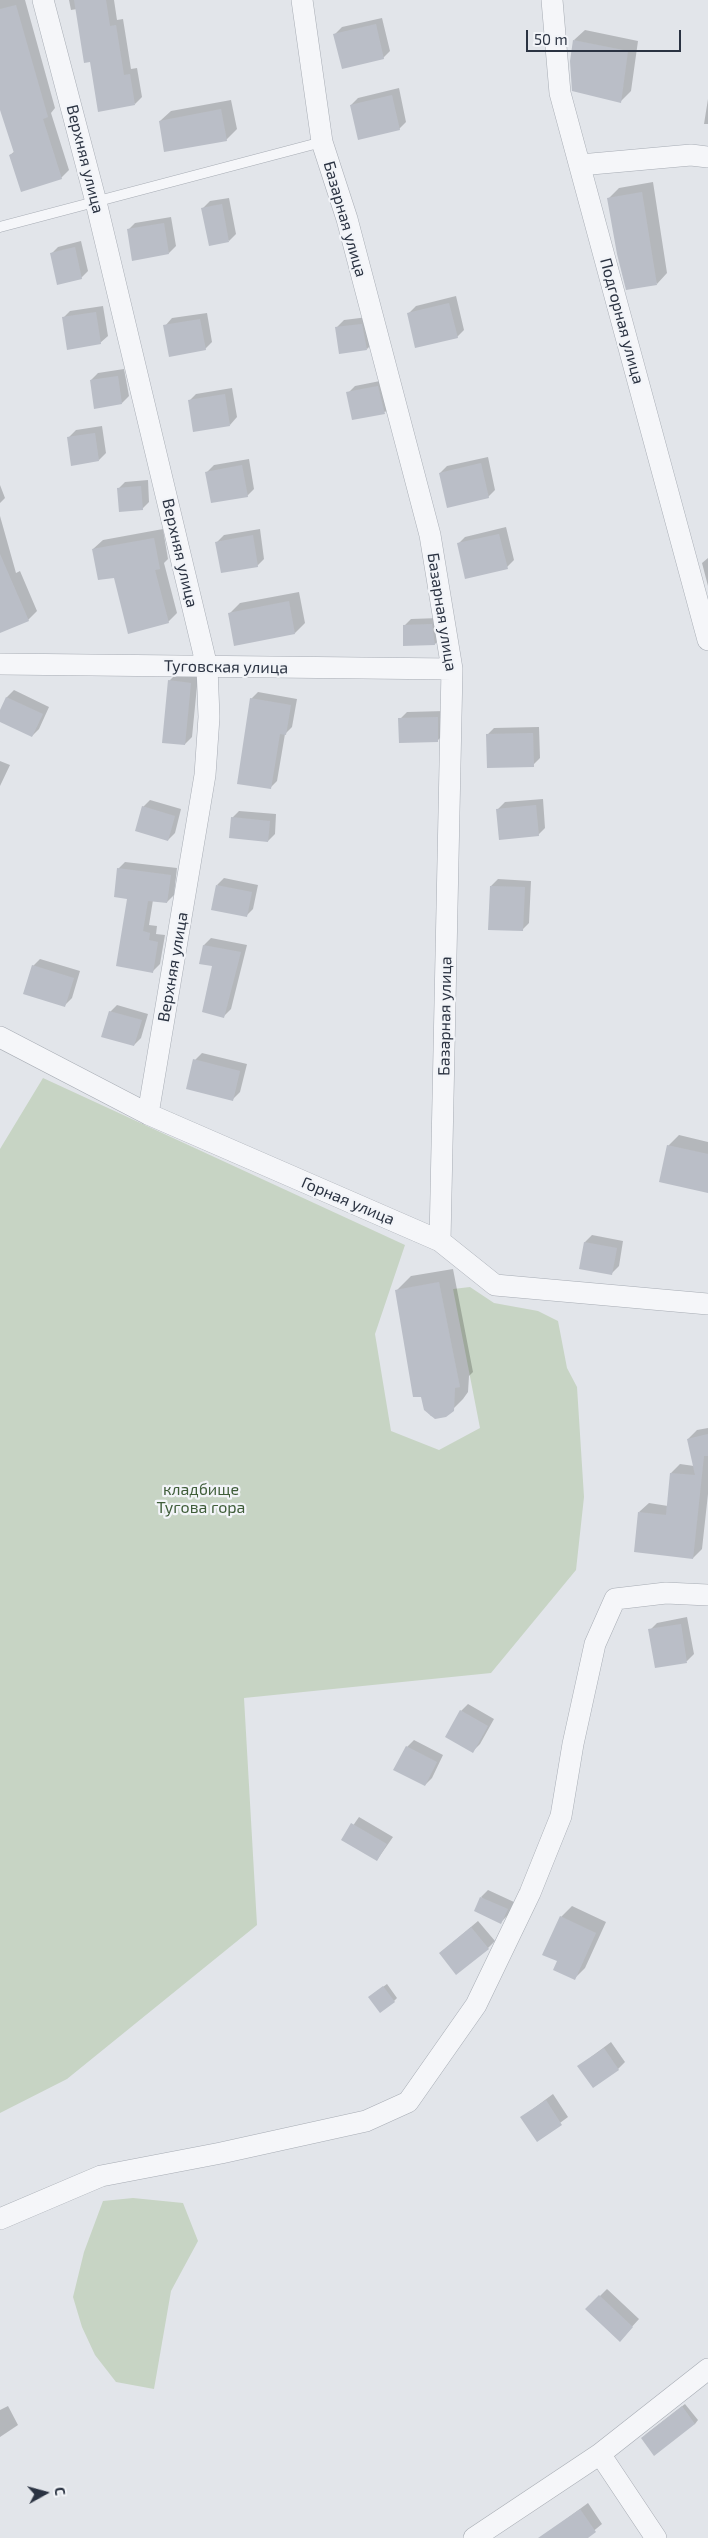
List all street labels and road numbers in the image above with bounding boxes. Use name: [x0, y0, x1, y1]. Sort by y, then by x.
street label: Верхняя улица: [62, 103, 108, 215]
street label: Базарная улица: [319, 159, 371, 279]
street label: Подгорная улица: [596, 256, 648, 386]
street label: Верхняя улица: [158, 497, 202, 609]
street label: Базарная улица: [423, 551, 461, 673]
street label: Туговская улица: [164, 656, 288, 678]
street label: Верхняя улица: [154, 911, 192, 1023]
street label: Базарная улица: [434, 956, 456, 1076]
street label: Горная улица: [299, 1173, 397, 1229]

